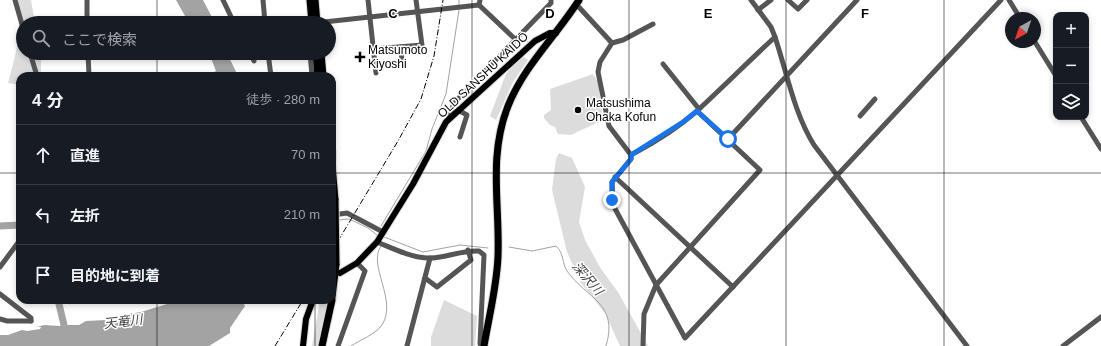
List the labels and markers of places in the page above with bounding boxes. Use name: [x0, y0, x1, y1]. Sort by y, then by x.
place label: Matsumoto Kiyoshi: [368, 43, 428, 71]
marker: Matsumoto Kiyoshi: [355, 52, 365, 62]
place label: Matsushima Ohaka Kofun: [586, 96, 656, 124]
marker: Matsushima Ohaka Kofun: [573, 105, 583, 115]

